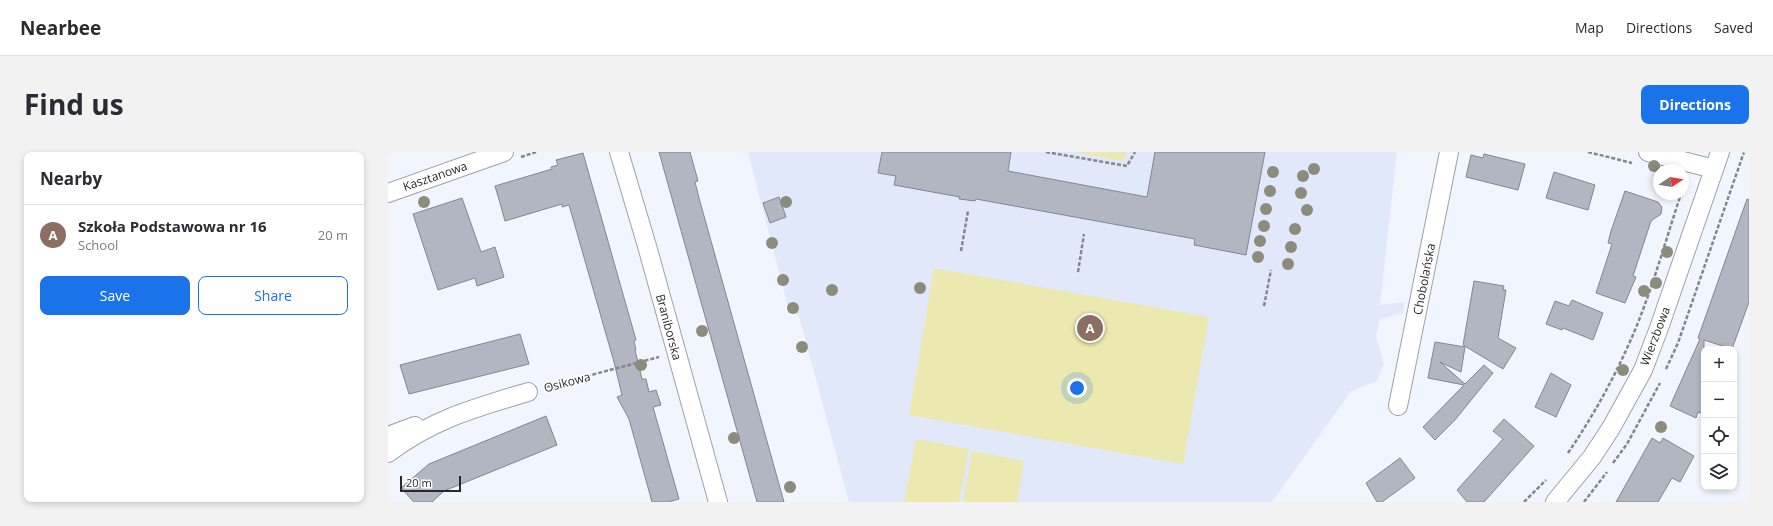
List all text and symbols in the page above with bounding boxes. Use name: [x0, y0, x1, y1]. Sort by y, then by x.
text: Nearbee: [20, 15, 101, 41]
text: Map: [1575, 18, 1604, 37]
text: Directions: [1626, 18, 1692, 37]
text: Saved: [1714, 18, 1753, 37]
text: Find us: [24, 85, 124, 123]
button: Directions: [1641, 85, 1749, 124]
street label: Kasztanowa: [401, 157, 469, 195]
north arrow: [1653, 164, 1689, 200]
text: Nearby: [40, 167, 102, 190]
text: Szkoła Podstawowa nr 16: [78, 216, 267, 236]
text: A: [49, 226, 57, 244]
text: 20 m: [318, 226, 348, 244]
text: School: [78, 236, 118, 254]
street label: Chobolańska: [1409, 242, 1439, 316]
button: Save: [40, 276, 190, 315]
button: Share: [198, 276, 348, 315]
street label: Braniborska: [652, 292, 686, 362]
street label: Wierzbowa: [1636, 304, 1674, 368]
pin: A: [1077, 313, 1103, 343]
map controls: [1701, 346, 1737, 490]
button: +: [1701, 346, 1737, 382]
street label: Osikowa: [542, 368, 592, 396]
your location: [1067, 378, 1087, 398]
button: −: [1701, 382, 1737, 418]
button: locate: [1701, 418, 1737, 454]
button: layers: [1701, 454, 1737, 490]
scale bar: [400, 474, 461, 493]
text: 20 m: [406, 475, 432, 490]

